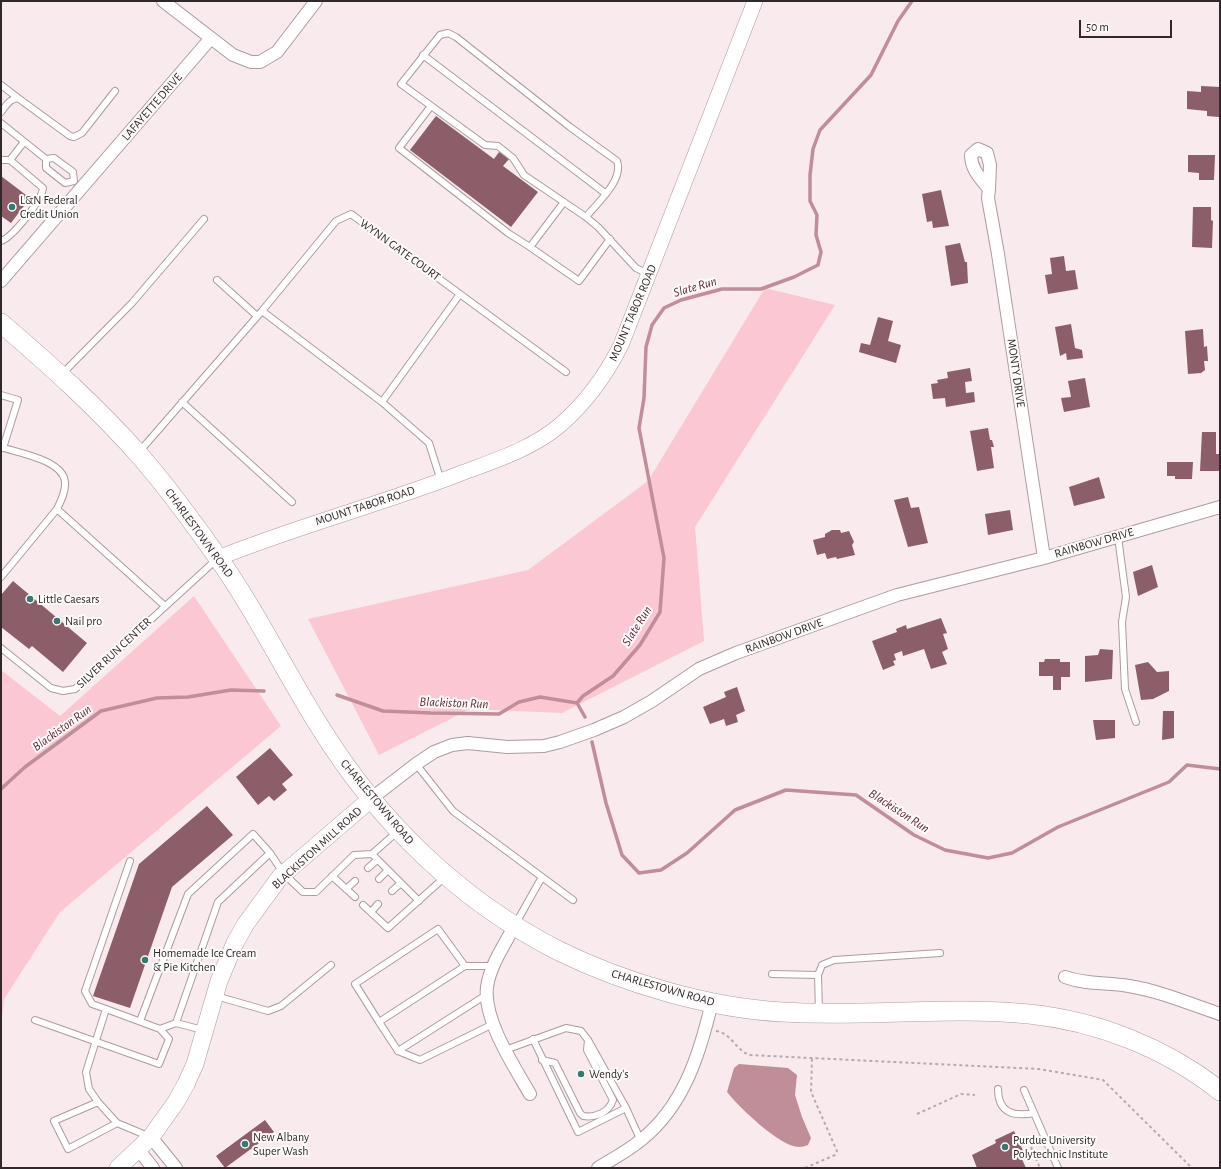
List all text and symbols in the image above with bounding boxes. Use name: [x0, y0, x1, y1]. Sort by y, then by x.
scale bar: [1081, 12, 1174, 38]
text: 50 m: [1086, 21, 1109, 33]
street label: LAFAYETTE DRIVE: [119, 70, 185, 144]
place label: L&N Federal Credit Union: [20, 193, 79, 221]
marker: L&N Federal Credit Union: [7, 202, 17, 212]
street label: WYNN GATE COURT: [357, 216, 443, 284]
street label: MOUNT TABOR ROAD: [606, 262, 660, 364]
water label: Slate Run: [671, 273, 719, 301]
street label: MONTY DRIVE: [1004, 338, 1028, 408]
street label: MOUNT TABOR ROAD: [313, 483, 417, 529]
street label: CHARLESTOWN ROAD: [162, 486, 236, 580]
street label: RAINBOW DRIVE: [1053, 525, 1135, 561]
place label: Little Caesars: [38, 592, 100, 606]
marker: Little Caesars: [25, 594, 35, 604]
water label: Slate Run: [619, 603, 655, 649]
place label: Nail pro: [65, 614, 102, 628]
street label: SILVER RUN CENTER: [74, 615, 154, 691]
street label: RAINBOW DRIVE: [743, 615, 825, 657]
marker: Nail pro: [52, 616, 62, 626]
water label: Blackiston Run: [419, 694, 489, 712]
water label: Blackiston Run: [29, 701, 95, 755]
street label: CHARLESTOWN ROAD: [337, 757, 417, 847]
water label: Blackiston Run: [866, 786, 932, 836]
street label: BLACKISTON MILL ROAD: [269, 804, 365, 892]
place label: Homemade Ice Cream & Pie Kitchen: [153, 946, 256, 974]
marker: Homemade Ice Cream & Pie Kitchen: [140, 955, 150, 965]
street label: CHARLESTOWN ROAD: [610, 966, 716, 1010]
place label: Wendy's: [589, 1067, 629, 1081]
marker: Wendy's: [576, 1069, 586, 1079]
place label: New Albany Super Wash: [253, 1130, 309, 1158]
place label: Purdue University Polytechnic Institute: [1013, 1133, 1108, 1161]
marker: New Albany Super Wash: [240, 1139, 250, 1149]
marker: Purdue University Polytechnic Institute: [1000, 1142, 1010, 1152]

